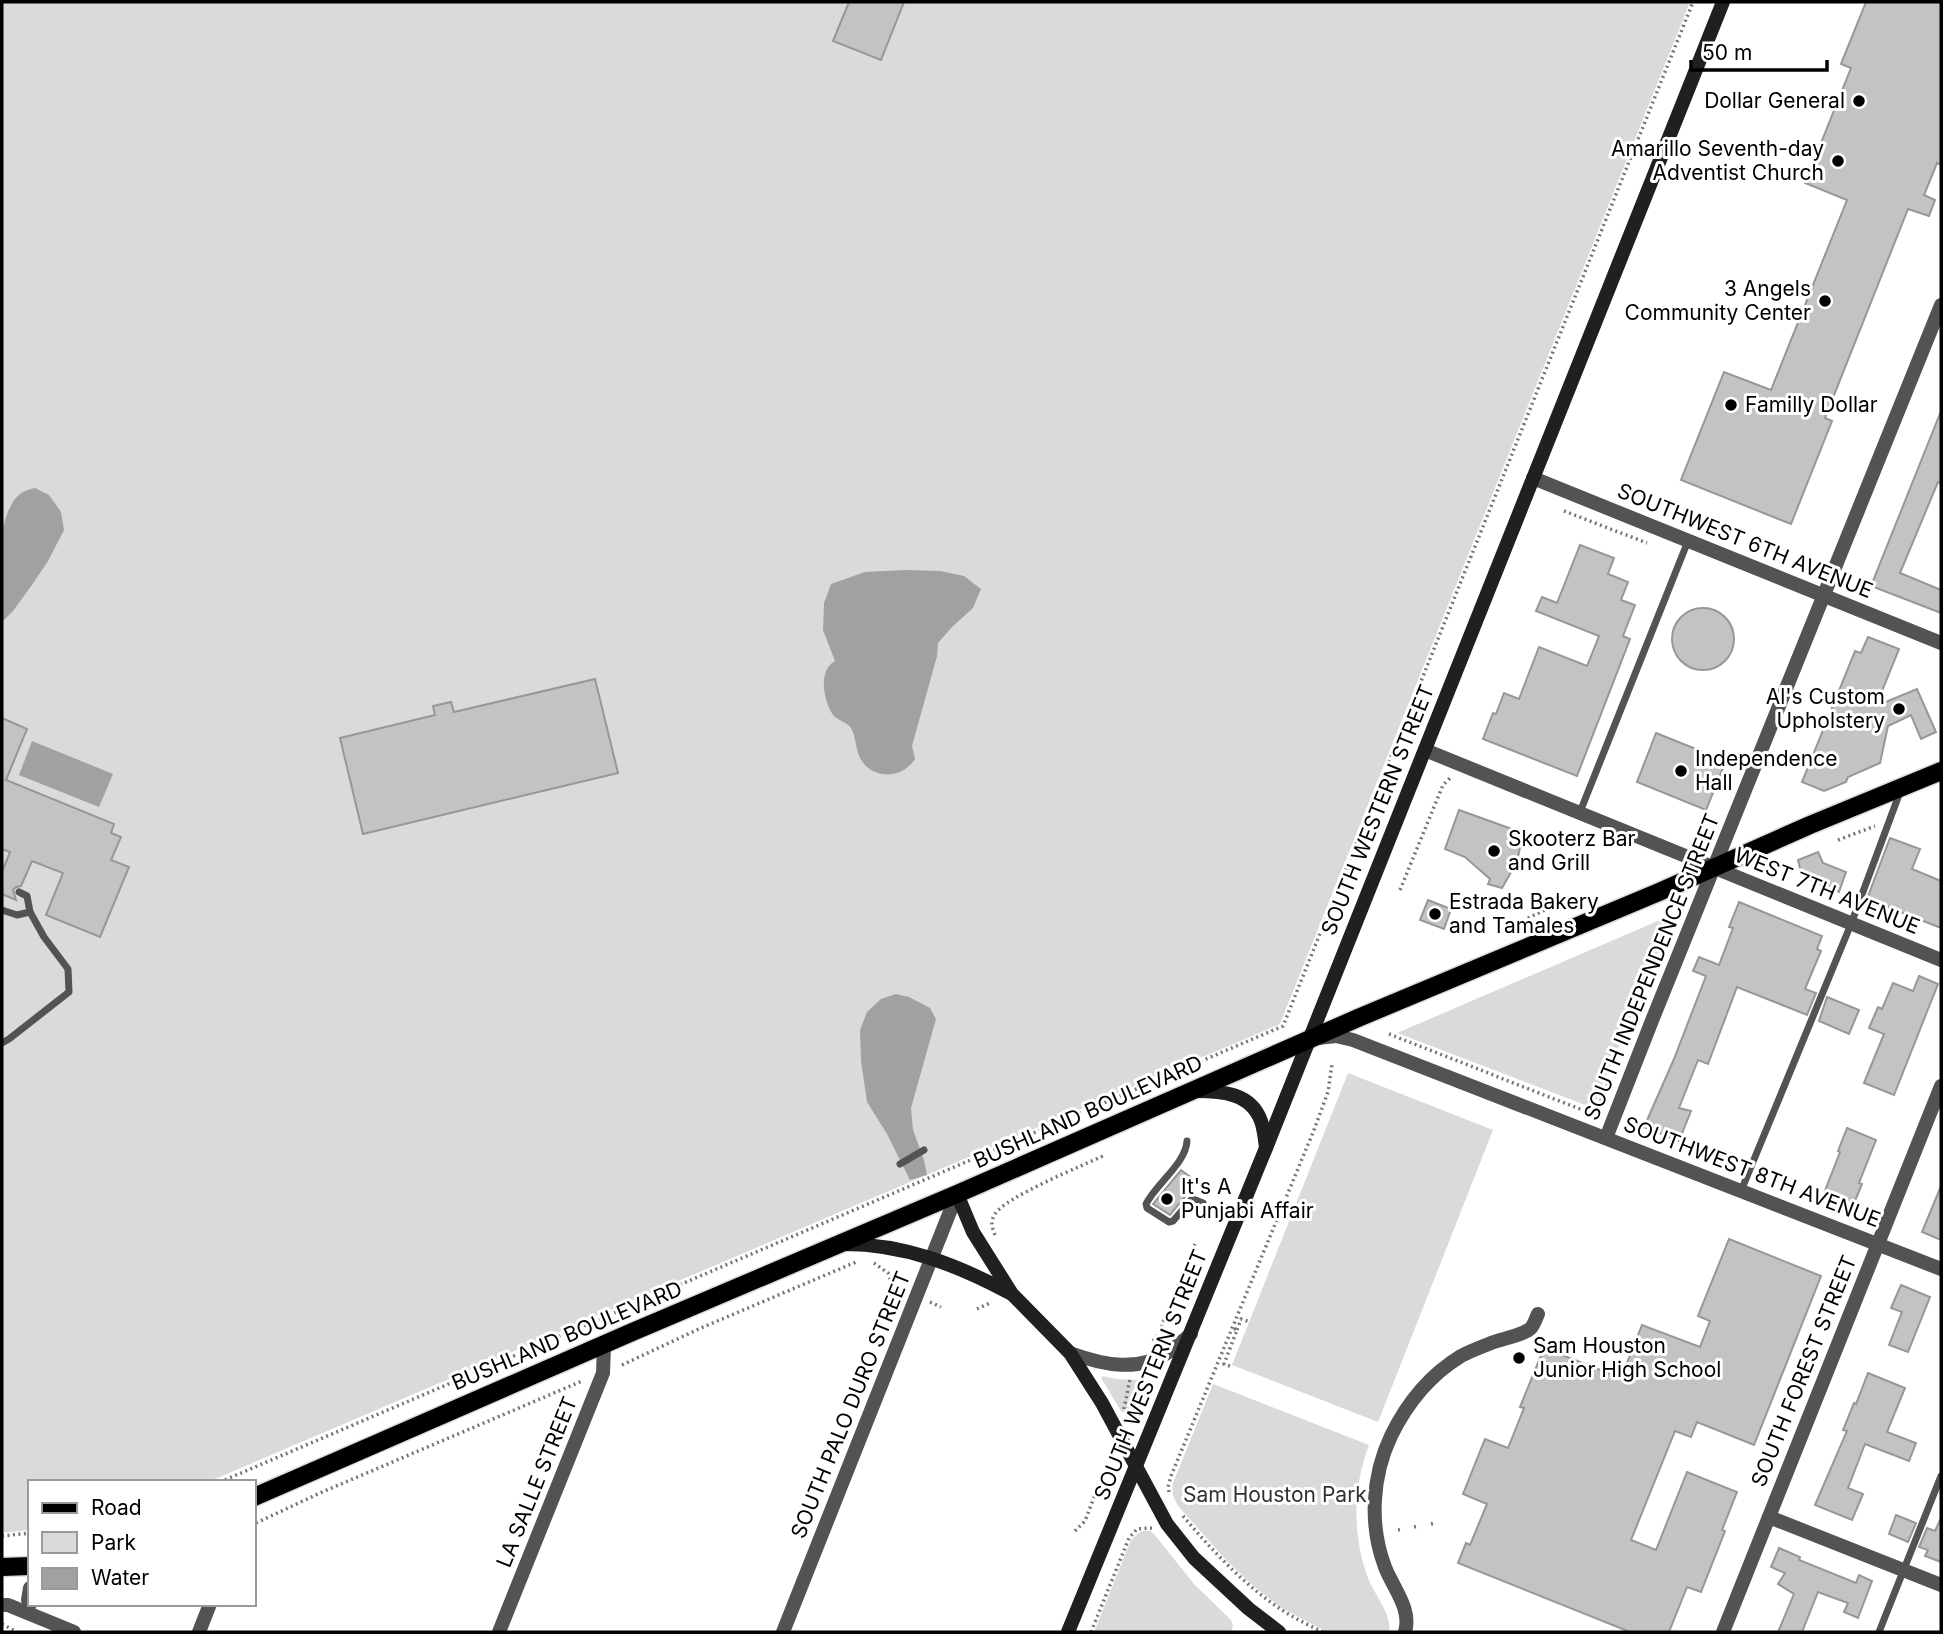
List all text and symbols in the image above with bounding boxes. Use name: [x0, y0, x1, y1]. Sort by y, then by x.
scale bar: [1691, 28, 1828, 72]
text: 50 m: [1702, 40, 1752, 65]
place label: Dollar General: [1704, 88, 1845, 113]
marker: Dollar General: [1851, 93, 1867, 109]
place label: Amarillo Seventh-day Adventist Church: [1611, 136, 1824, 185]
marker: Amarillo Seventh-day Adventist Church: [1830, 153, 1846, 169]
place label: 3 Angels Community Center: [1625, 276, 1811, 325]
marker: 3 Angels Community Center: [1817, 293, 1833, 309]
place label: Familly Dollar: [1745, 392, 1878, 417]
marker: Familly Dollar: [1723, 397, 1739, 413]
street label: SOUTHWEST 6TH AVENUE: [1614, 478, 1876, 603]
street label: SOUTH WESTERN STREET: [1316, 681, 1439, 939]
place label: Al's Custom Upholstery: [1766, 684, 1885, 733]
marker: Al's Custom Upholstery: [1891, 701, 1907, 717]
place label: Independence Hall: [1695, 746, 1837, 795]
marker: Independence Hall: [1673, 763, 1689, 779]
street label: SOUTH INDEPENDENCE STREET: [1578, 810, 1725, 1124]
place label: Skooterz Bar and Grill: [1508, 826, 1636, 875]
street label: WEST 7TH AVENUE: [1731, 842, 1923, 939]
marker: Skooterz Bar and Grill: [1486, 843, 1502, 859]
place label: Estrada Bakery and Tamales: [1449, 889, 1599, 938]
marker: Estrada Bakery and Tamales: [1427, 906, 1443, 922]
street label: BUSHLAND BOULEVARD: [970, 1050, 1206, 1173]
street label: SOUTHWEST 8TH AVENUE: [1620, 1111, 1884, 1232]
place label: It's A Punjabi Affair: [1181, 1174, 1314, 1223]
marker: It's A Punjabi Affair: [1159, 1191, 1175, 1207]
street label: SOUTH WESTERN STREET: [1089, 1246, 1212, 1504]
street label: SOUTH FOREST STREET: [1746, 1252, 1861, 1490]
street label: SOUTH PALO DURO STREET: [785, 1268, 916, 1542]
street label: BUSHLAND BOULEVARD: [448, 1276, 686, 1395]
place label: Sam Houston Junior High School: [1533, 1333, 1721, 1382]
marker: Sam Houston Junior High School: [1511, 1350, 1527, 1366]
street label: LA SALLE STREET: [491, 1393, 582, 1571]
legend: [28, 1480, 256, 1606]
park label: Sam Houston Park: [1183, 1482, 1367, 1507]
text: Road: [91, 1495, 142, 1520]
text: Park: [91, 1530, 136, 1555]
text: Water: [91, 1565, 149, 1590]

